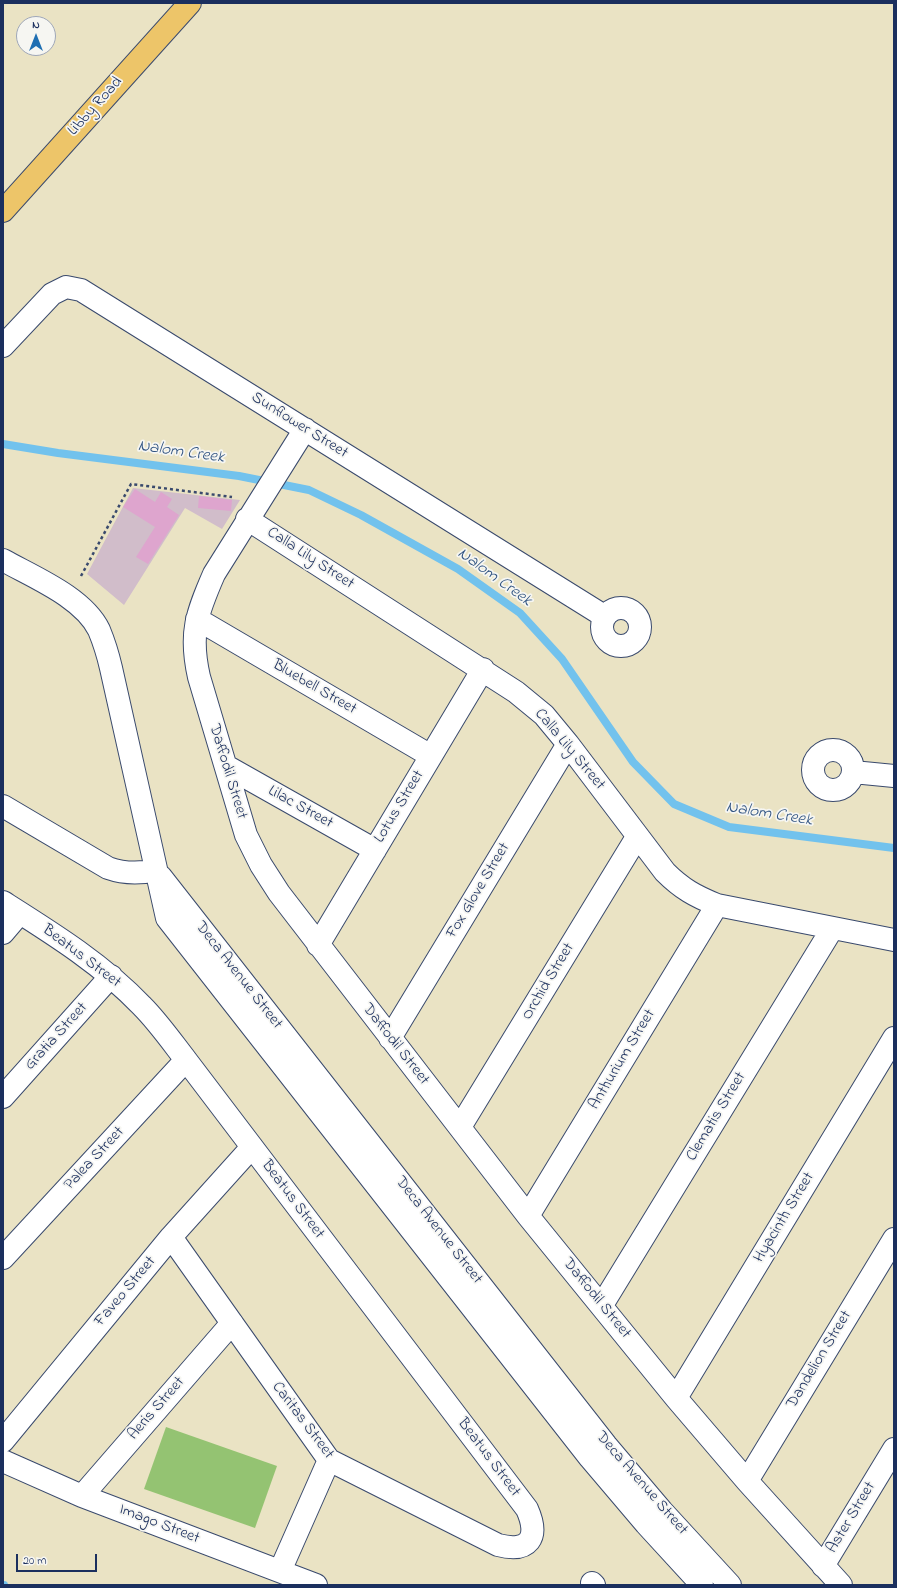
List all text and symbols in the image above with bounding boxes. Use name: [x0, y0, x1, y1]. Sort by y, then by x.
north arrow: [16, 16, 56, 56]
text: N: [32, 17, 40, 33]
street label: Libby Road: [64, 73, 128, 141]
street label: Sunflower Street: [247, 389, 351, 463]
water label: Nalom Creek: [136, 437, 226, 469]
street label: Calla Lily Street: [263, 524, 357, 594]
water label: Nalom Creek: [453, 544, 535, 612]
street label: Bluebell Street: [268, 656, 360, 720]
street label: Calla Lily Street: [529, 705, 609, 795]
street label: Daffodil Street: [203, 722, 251, 822]
street label: Lotus Street: [371, 767, 429, 847]
street label: Lilac Street: [264, 782, 336, 834]
water label: Nalom Creek: [724, 798, 814, 832]
street label: Fox Glove Street: [443, 840, 515, 942]
street label: Deca Avenue Street: [190, 919, 286, 1033]
street label: Beatus Street: [38, 921, 124, 993]
street label: Orchid Street: [519, 940, 579, 1024]
street label: Gratia Street: [21, 999, 93, 1075]
street label: Daffodil Street: [357, 1000, 433, 1090]
street label: Anthurium Street: [586, 1006, 660, 1114]
street label: Clematis Street: [683, 1069, 751, 1165]
street label: Palea Street: [61, 1123, 129, 1195]
street label: Beatus Street: [256, 1157, 328, 1243]
street label: Hyacinth Street: [751, 1169, 819, 1267]
street label: Deca Avenue Street: [390, 1174, 486, 1288]
street label: Faveo Street: [91, 1253, 161, 1331]
street label: Daffodil Street: [558, 1255, 634, 1343]
street label: Dandelion Street: [783, 1308, 857, 1412]
street label: Aeris Street: [124, 1374, 190, 1444]
street label: Caritas Street: [267, 1379, 337, 1463]
street label: Beatus Street: [452, 1415, 524, 1501]
street label: Deca Avenue Street: [591, 1428, 691, 1540]
street label: Aster Street: [823, 1479, 881, 1557]
street label: Imago Street: [116, 1501, 202, 1549]
scale bar: [18, 1546, 99, 1572]
text: 20 m: [23, 1552, 46, 1570]

